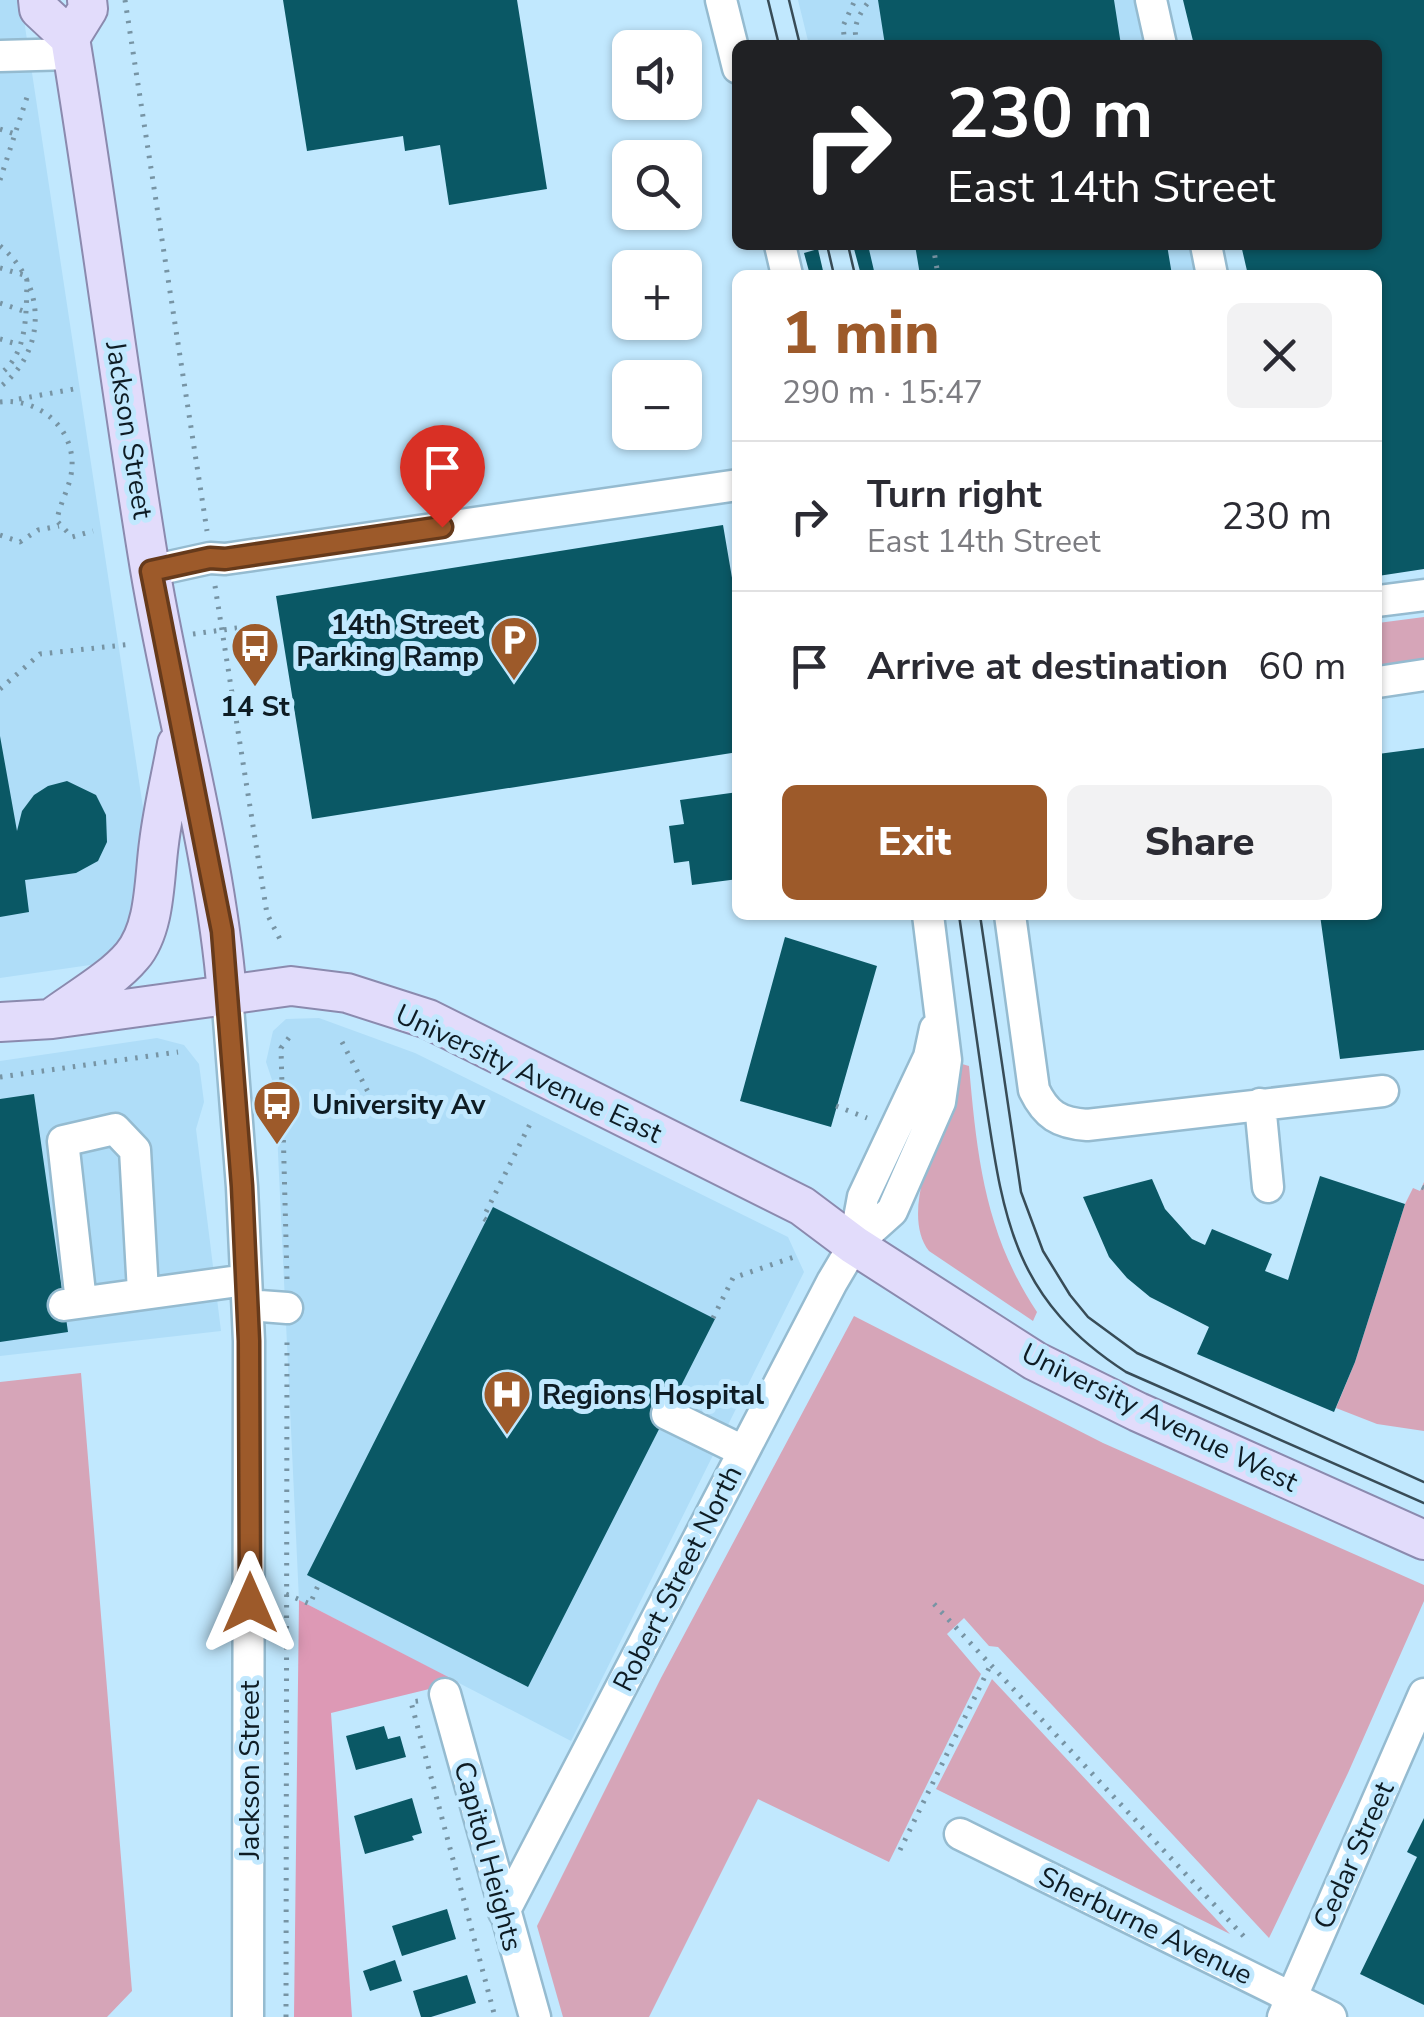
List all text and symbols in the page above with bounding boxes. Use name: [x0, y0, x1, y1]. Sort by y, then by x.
map controls: [612, 30, 702, 450]
button: sound: [612, 30, 702, 120]
text: 230 m: [947, 66, 1153, 162]
icon: right: [782, 80, 912, 210]
button: search: [612, 140, 702, 230]
text: East 14th Street: [947, 157, 1275, 218]
button: +: [612, 250, 702, 340]
text: 1 min: [782, 292, 940, 374]
button: close: [1227, 303, 1332, 408]
street label: Jackson Street: [96, 338, 162, 522]
button: −: [612, 360, 702, 450]
text: 290 m · 15:47: [782, 371, 983, 414]
pin: [400, 425, 485, 528]
icon: arrive: [415, 440, 470, 495]
text: Turn right: [867, 469, 1042, 520]
icon: right: [782, 489, 837, 544]
text: 230 m: [1221, 491, 1332, 542]
text: East 14th Street: [867, 520, 1100, 563]
place label: 14th Street Parking Ramp: [296, 606, 479, 676]
parking icon: 14th Street Parking Ramp: [488, 614, 540, 682]
bus stop icon: 14 St: [229, 620, 281, 688]
icon: arrive: [782, 639, 837, 694]
text: Arrive at destination: [867, 641, 1228, 692]
text: 60 m: [1258, 641, 1346, 692]
place label: 14 St: [220, 688, 290, 726]
button: Exit: [782, 785, 1047, 900]
button: Share: [1067, 785, 1332, 900]
street label: University Avenue East: [391, 997, 667, 1149]
bus stop icon: University Av: [251, 1078, 303, 1146]
place label: University Av: [312, 1087, 486, 1121]
street label: University Avenue West: [1015, 1334, 1304, 1501]
hospital icon: Regions Hospital: [481, 1368, 533, 1436]
place label: Regions Hospital: [542, 1376, 764, 1414]
street label: Robert Street North: [604, 1459, 751, 1698]
position arrow: [198, 1551, 302, 1655]
street label: Jackson Street: [231, 1680, 269, 1861]
street label: Capitol Heights: [444, 1757, 532, 1955]
street label: Cedar Street: [1305, 1776, 1403, 1935]
street label: Sherburne Avenue: [1032, 1858, 1259, 1994]

